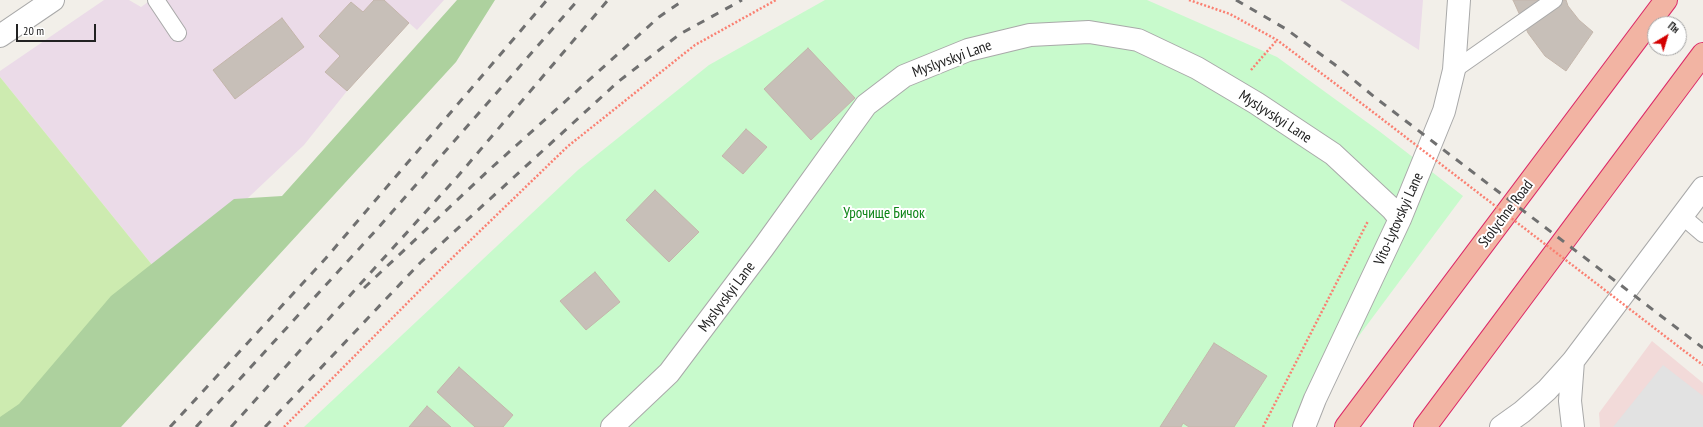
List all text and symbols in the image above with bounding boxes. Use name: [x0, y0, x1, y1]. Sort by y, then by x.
scale bar: [18, 16, 98, 42]
north arrow: [1647, 16, 1687, 56]
text: Пн: [1665, 19, 1682, 36]
text: 20 m: [23, 23, 44, 38]
street label: Myslyvskyi Lane: [910, 36, 994, 82]
street label: Myslyvskyi Lane: [1235, 87, 1315, 147]
street label: Vito-Lytovskyi Lane: [1371, 170, 1427, 268]
street label: Stolychne Road: [1475, 177, 1537, 251]
park label: Урочище Бичок: [843, 205, 925, 223]
street label: Myslyvskyi Lane: [695, 258, 759, 336]

